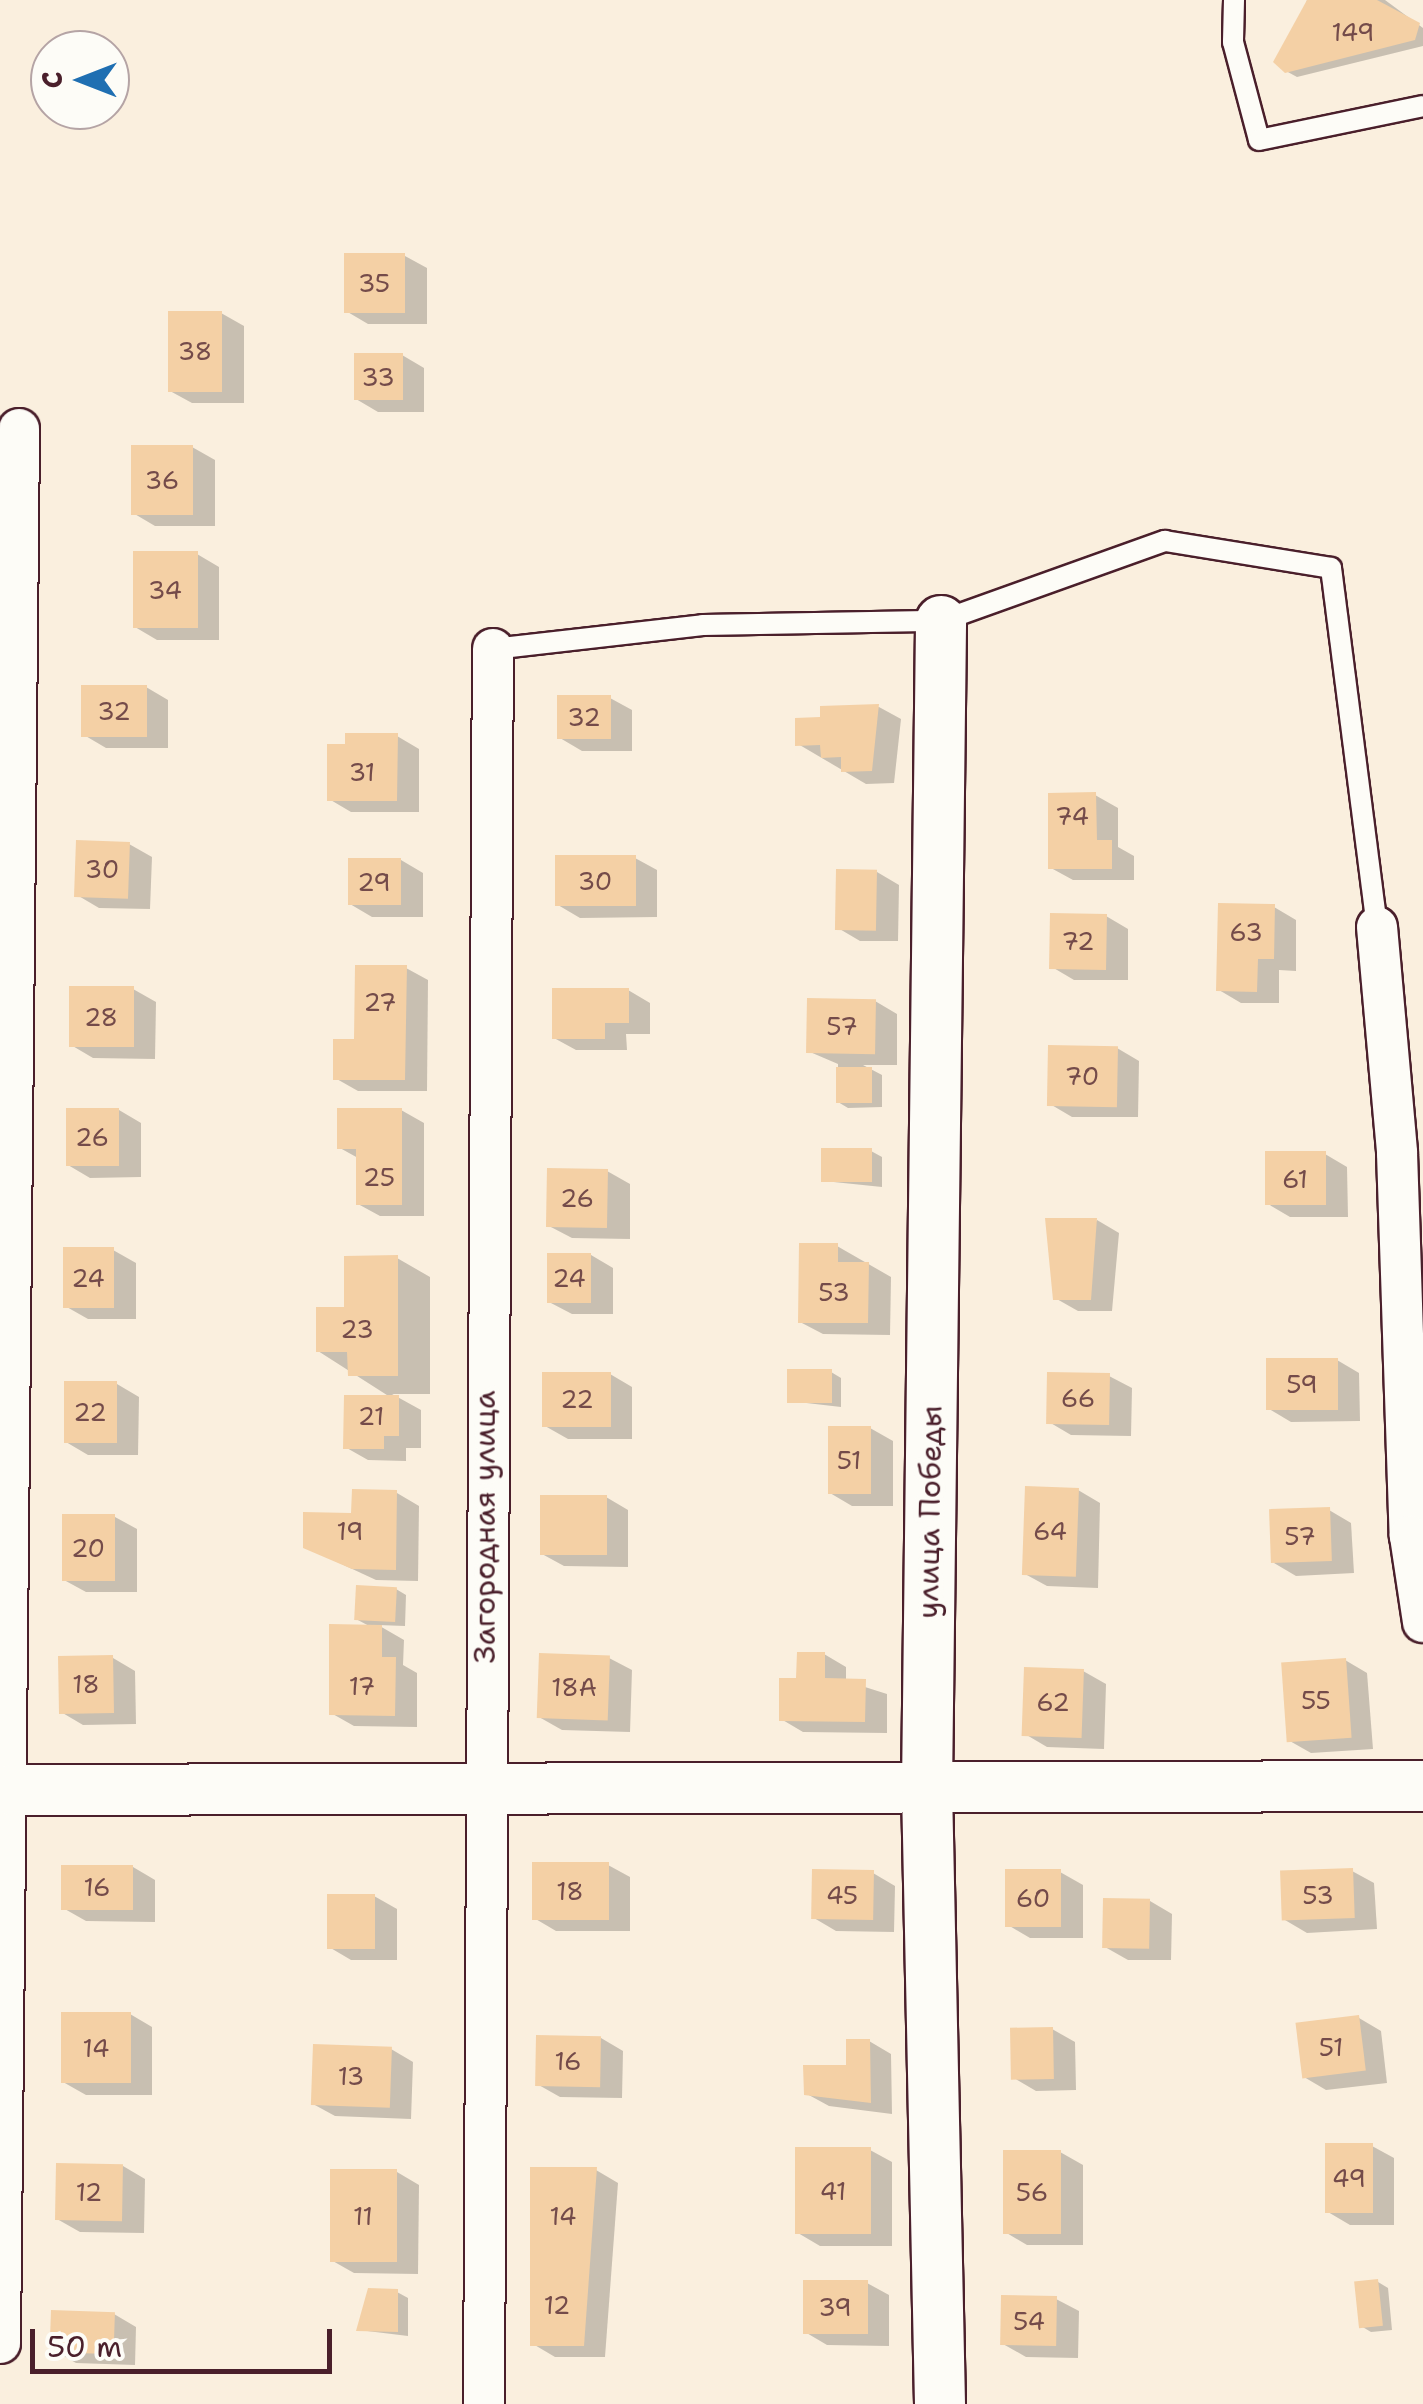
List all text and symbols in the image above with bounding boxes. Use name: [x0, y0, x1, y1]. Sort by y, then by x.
house number: 149: [1331, 17, 1375, 47]
north arrow: [30, 30, 130, 130]
text: С: [33, 71, 71, 89]
house number: 35: [358, 268, 390, 298]
house number: 38: [178, 336, 212, 366]
house number: 33: [361, 362, 395, 392]
house number: 36: [145, 465, 179, 495]
house number: 34: [148, 575, 182, 605]
house number: 32: [97, 696, 131, 726]
house number: 32: [567, 702, 601, 732]
house number: 31: [349, 757, 375, 787]
house number: 74: [1055, 801, 1089, 831]
house number: 30: [85, 854, 119, 884]
house number: 30: [578, 866, 612, 896]
house number: 29: [357, 867, 391, 897]
house number: 63: [1229, 917, 1263, 947]
house number: 72: [1062, 926, 1094, 956]
house number: 27: [363, 987, 397, 1017]
house number: 28: [84, 1002, 118, 1032]
house number: 57: [826, 1011, 858, 1041]
house number: 70: [1065, 1061, 1099, 1091]
house number: 26: [75, 1122, 109, 1152]
house number: 25: [363, 1162, 395, 1192]
house number: 61: [1282, 1164, 1308, 1194]
house number: 26: [560, 1183, 594, 1213]
house number: 24: [71, 1263, 105, 1293]
house number: 24: [552, 1263, 586, 1293]
house number: 53: [818, 1277, 850, 1307]
house number: 23: [340, 1314, 374, 1344]
house number: 59: [1286, 1369, 1318, 1399]
house number: 66: [1061, 1383, 1095, 1413]
house number: 22: [560, 1384, 594, 1414]
street label: Загородная улица: [467, 1391, 503, 1663]
house number: 22: [73, 1397, 107, 1427]
house number: 21: [358, 1401, 384, 1431]
street label: улица Победы: [910, 1405, 950, 1619]
house number: 51: [837, 1445, 861, 1475]
house number: 19: [337, 1516, 363, 1546]
house number: 64: [1033, 1516, 1067, 1546]
house number: 57: [1284, 1521, 1316, 1551]
house number: 20: [71, 1533, 105, 1563]
house number: 18: [72, 1669, 100, 1699]
house number: 17: [349, 1671, 375, 1701]
house number: 18А: [551, 1672, 597, 1702]
house number: 55: [1301, 1685, 1331, 1715]
house number: 62: [1036, 1687, 1070, 1717]
house number: 16: [83, 1872, 111, 1902]
house number: 18: [556, 1876, 584, 1906]
house number: 45: [826, 1880, 858, 1910]
house number: 53: [1302, 1880, 1334, 1910]
house number: 60: [1016, 1883, 1050, 1913]
house number: 51: [1319, 2032, 1343, 2062]
house number: 14: [83, 2033, 109, 2063]
house number: 16: [554, 2046, 582, 2076]
house number: 13: [338, 2061, 364, 2091]
house number: 49: [1332, 2163, 1366, 2193]
house number: 41: [820, 2176, 846, 2206]
house number: 12: [76, 2177, 102, 2207]
house number: 56: [1016, 2177, 1048, 2207]
house number: 11: [353, 2201, 373, 2231]
house number: 14: [550, 2201, 576, 2231]
house number: 12: [544, 2290, 570, 2320]
house number: 39: [818, 2292, 852, 2322]
house number: 54: [1013, 2306, 1045, 2336]
scale bar: [35, 2309, 338, 2371]
text: 50 m: [47, 2326, 122, 2367]

